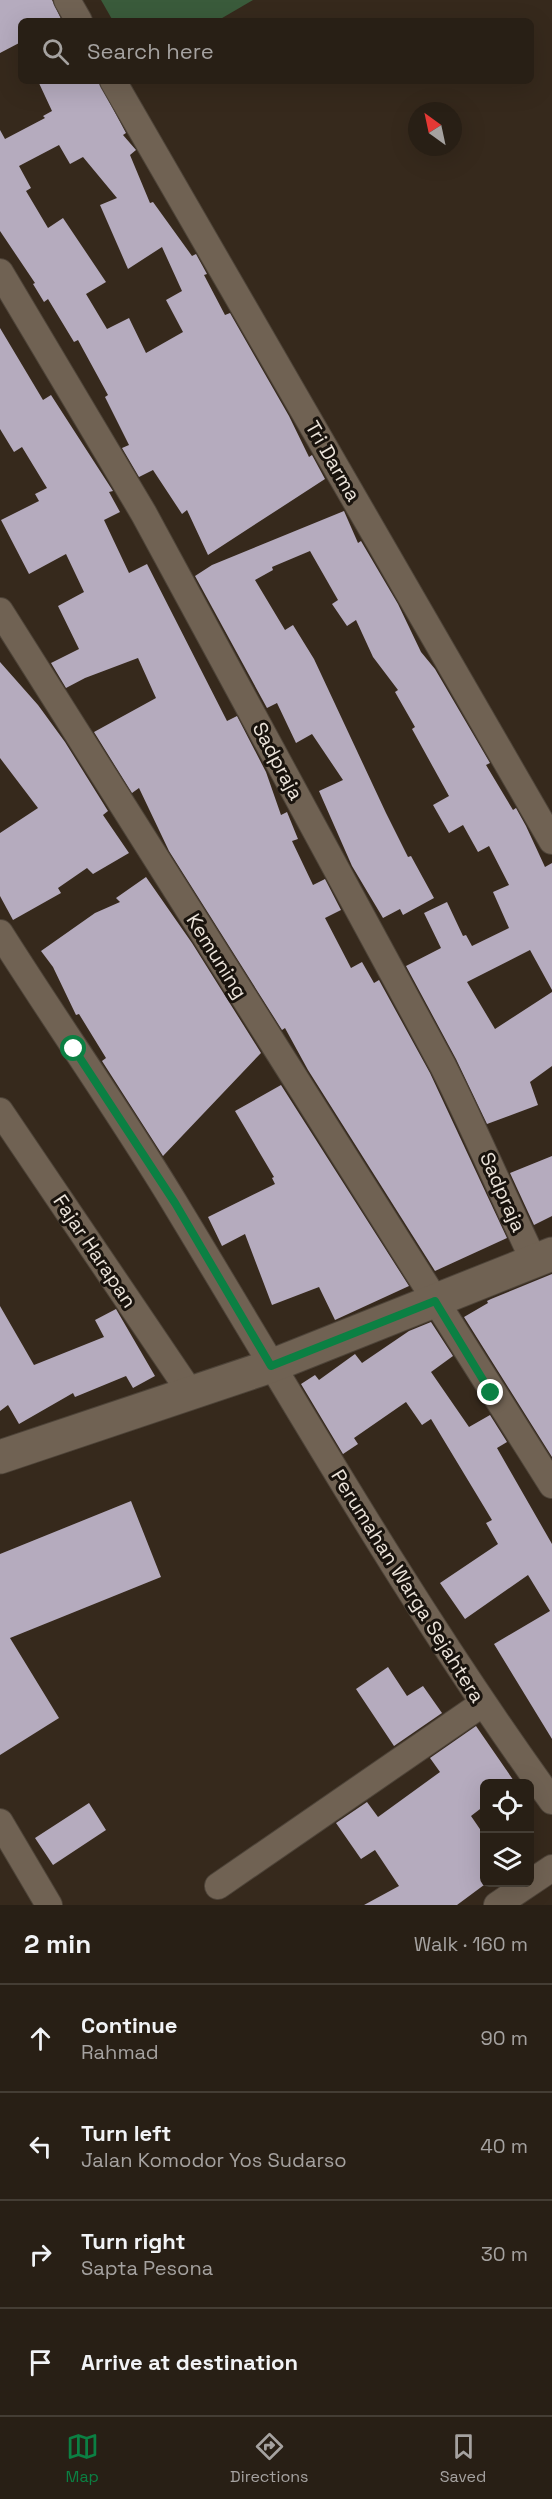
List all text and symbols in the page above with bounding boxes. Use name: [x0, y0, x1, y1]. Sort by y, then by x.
search box: [18, 18, 534, 84]
icon: search: [39, 35, 72, 68]
text: Search here: [87, 37, 214, 65]
north arrow: [408, 102, 462, 156]
street label: Tri Darma: [300, 416, 366, 506]
street label: Sadpraja: [247, 718, 309, 804]
street label: Kemuning: [181, 909, 253, 1003]
route start: [60, 1035, 86, 1061]
street label: Sadpraja: [474, 1148, 532, 1236]
street label: Fajar Harapan: [48, 1189, 142, 1313]
route end: [477, 1379, 503, 1405]
street label: Perumahan Warga Sejahtera: [325, 1464, 491, 1708]
map controls: [480, 1779, 534, 1887]
button: locate: [480, 1779, 534, 1833]
button: layers: [480, 1833, 534, 1887]
text: 2 min: [24, 1927, 91, 1961]
text: Walk · 160 m: [414, 1931, 528, 1957]
text: Continue: [81, 2011, 177, 2039]
icon: ahead: [24, 2022, 57, 2055]
text: 90 m: [481, 2025, 528, 2051]
text: Rahmad: [81, 2039, 159, 2065]
text: Turn left: [81, 2119, 171, 2147]
icon: left: [24, 2130, 57, 2163]
text: 40 m: [480, 2133, 528, 2159]
text: Jalan Komodor Yos Sudarso: [81, 2147, 347, 2173]
text: Turn right: [81, 2227, 186, 2255]
icon: right: [24, 2238, 57, 2271]
text: 30 m: [481, 2241, 528, 2267]
text: Sapta Pesona: [81, 2255, 213, 2281]
icon: arrive: [24, 2346, 57, 2379]
text: Arrive at destination: [81, 2348, 298, 2376]
tab: Map: [66, 2430, 99, 2487]
tab: Directions: [230, 2430, 309, 2487]
tab: Saved: [440, 2430, 486, 2487]

